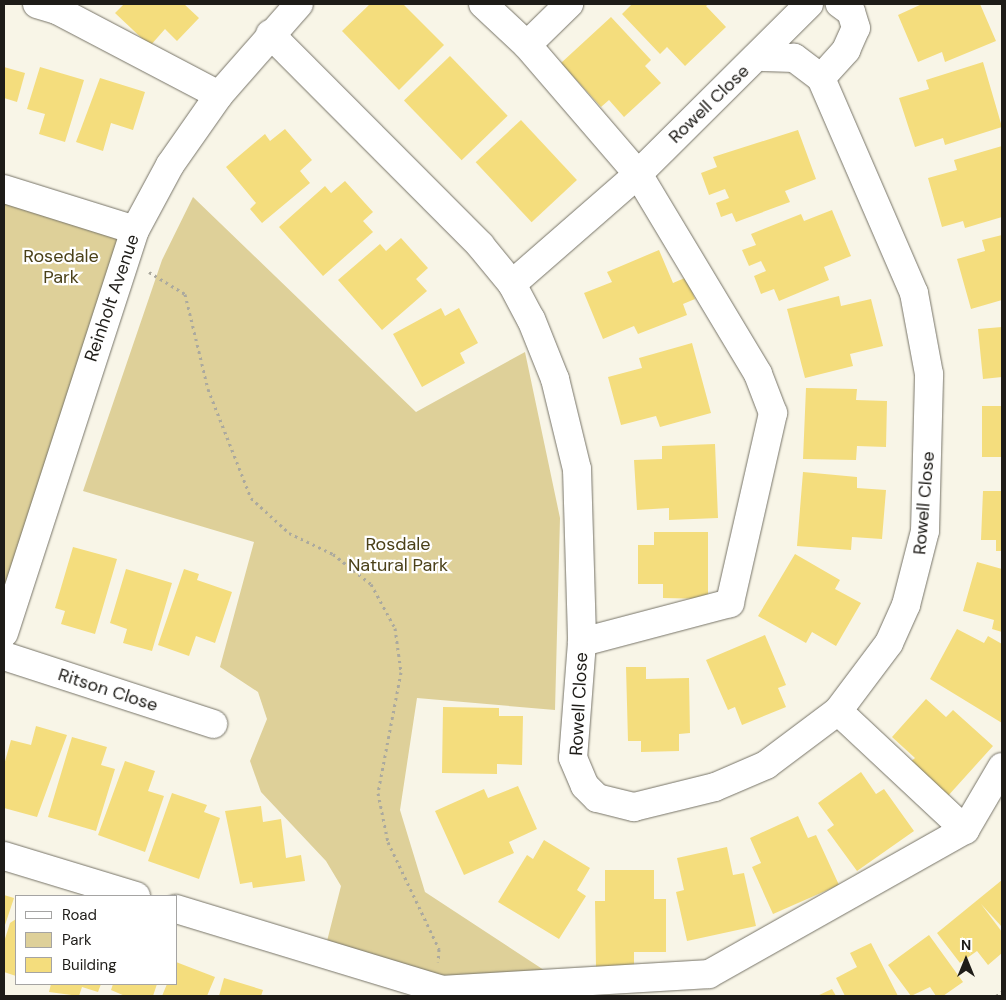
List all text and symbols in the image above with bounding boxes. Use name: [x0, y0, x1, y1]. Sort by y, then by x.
street label: Rowell Close: [664, 60, 754, 148]
street label: Reinholt Avenue: [80, 232, 144, 364]
park label: Rosedale Park: [23, 246, 99, 288]
street label: Rowell Close: [909, 450, 939, 556]
park label: Rosdale Natural Park: [348, 534, 448, 576]
street label: Rowell Close: [565, 652, 593, 756]
street label: Ritson Close: [55, 664, 161, 716]
legend: [15, 895, 178, 985]
text: Road: [62, 905, 97, 925]
text: Park: [62, 930, 92, 950]
north arrow: [941, 935, 991, 985]
text: N: [961, 936, 971, 954]
text: Building: [62, 955, 117, 975]

